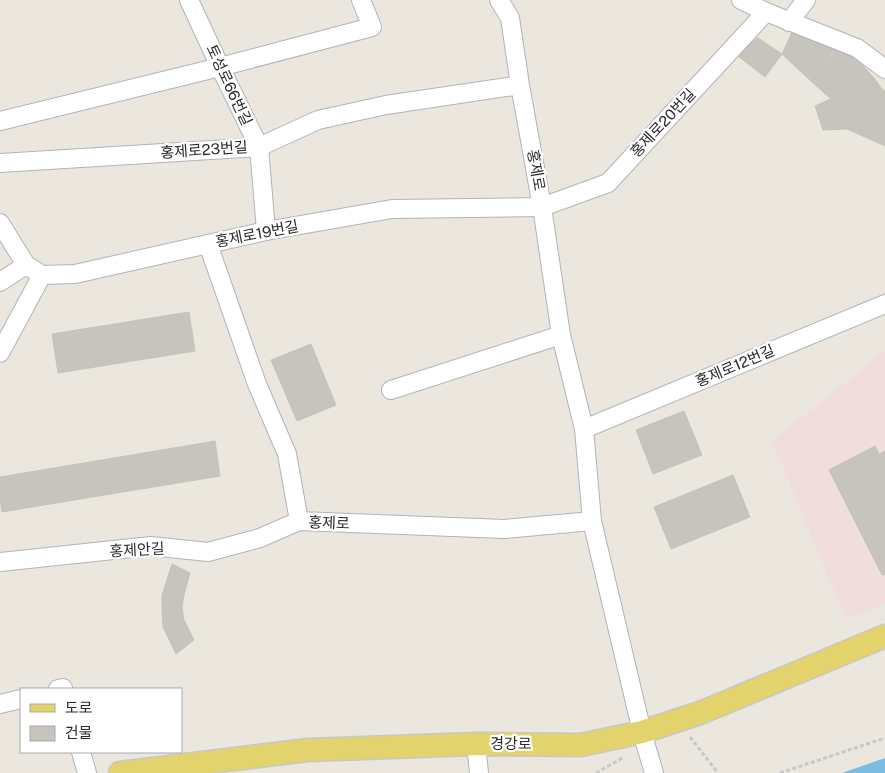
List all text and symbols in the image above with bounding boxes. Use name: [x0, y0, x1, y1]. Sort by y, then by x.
street label: 토성로66번길: [203, 42, 256, 128]
street label: 홍제로20번길: [627, 85, 699, 160]
street label: 홍제로23번길: [160, 138, 248, 161]
street label: 홍제로: [525, 148, 548, 192]
street label: 홍제로19번길: [214, 217, 300, 250]
street label: 홍제로12번길: [693, 341, 777, 390]
street label: 홍제로: [308, 513, 350, 532]
street label: 홍제안길: [109, 540, 165, 559]
legend: [20, 688, 182, 753]
text: 도로: [65, 699, 93, 716]
text: 건물: [65, 724, 93, 741]
street label: 경강로: [490, 735, 532, 752]

